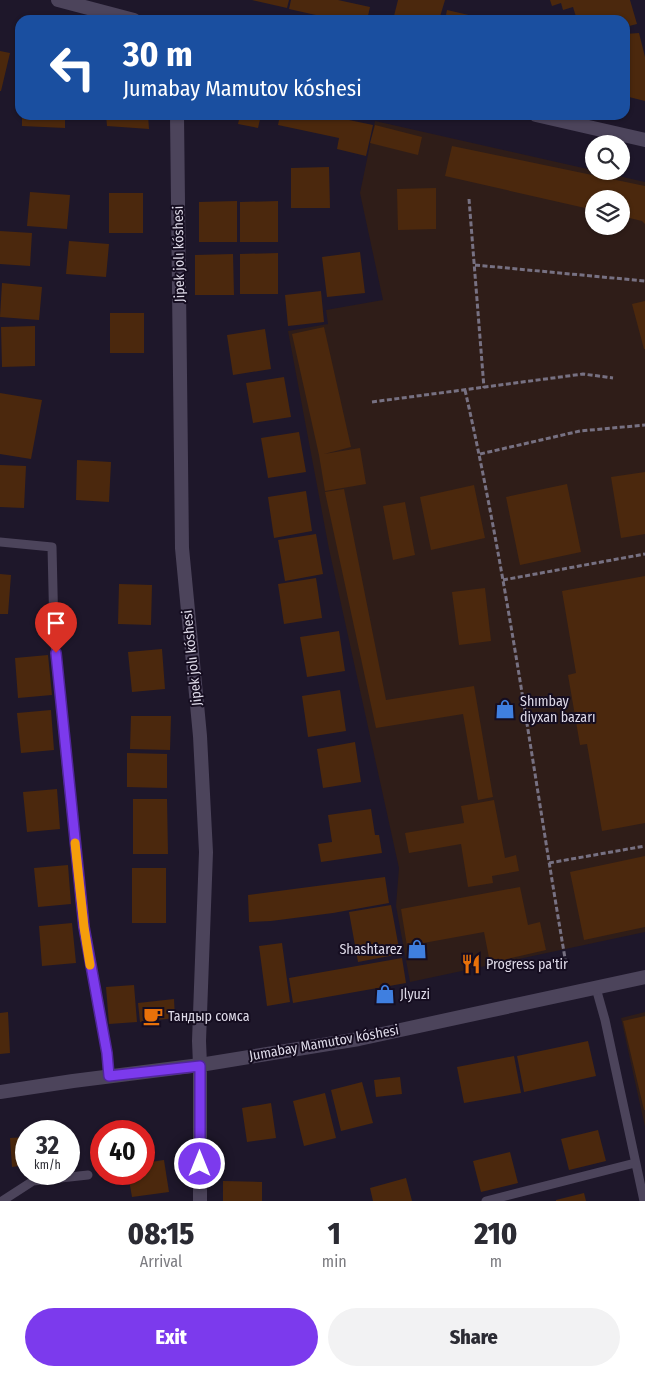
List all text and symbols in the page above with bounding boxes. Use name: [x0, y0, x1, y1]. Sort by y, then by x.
text: 30 m: [123, 33, 193, 75]
icon: left: [40, 35, 105, 100]
text: Jumabay Mamutov kóshesi: [123, 75, 362, 102]
map controls: [585, 135, 630, 235]
button: search: [585, 135, 630, 180]
button: layers: [585, 190, 630, 235]
street label: Jipek jolı kóshesi: [170, 206, 188, 302]
pin: [35, 602, 77, 653]
icon: arrive: [42, 609, 70, 637]
street label: Jipek jolı kóshesi: [179, 609, 205, 707]
place label: Shımbay diyxan bazarı: [520, 693, 596, 726]
shop icon: Shımbay diyxan bazarı: [494, 698, 516, 720]
shop icon: Shashtarez: [406, 938, 428, 960]
place label: Shashtarez: [339, 941, 402, 958]
restaurant icon: Progress pa'tir: [460, 953, 482, 975]
place label: Progress pa'tir: [486, 956, 568, 973]
shop icon: Jlyuzi: [374, 983, 396, 1005]
place label: Jlyuzi: [400, 986, 430, 1003]
cafe icon: Тандыр сомса: [142, 1005, 164, 1027]
place label: Тандыр сомса: [168, 1008, 250, 1025]
street label: Jumabay Mamutov kóshesi: [248, 1021, 400, 1065]
speed limit sign: 40: [90, 1120, 155, 1185]
text: 32: [36, 1131, 59, 1161]
position arrow: [173, 1137, 225, 1189]
text: km/h: [34, 1158, 61, 1172]
text: 08:15: [128, 1216, 194, 1252]
text: 1: [328, 1216, 341, 1252]
text: 210: [474, 1216, 517, 1252]
text: Arrival: [140, 1252, 182, 1271]
text: min: [322, 1252, 347, 1271]
text: m: [490, 1252, 502, 1271]
button: Exit: [25, 1308, 318, 1366]
button: Share: [328, 1308, 620, 1366]

